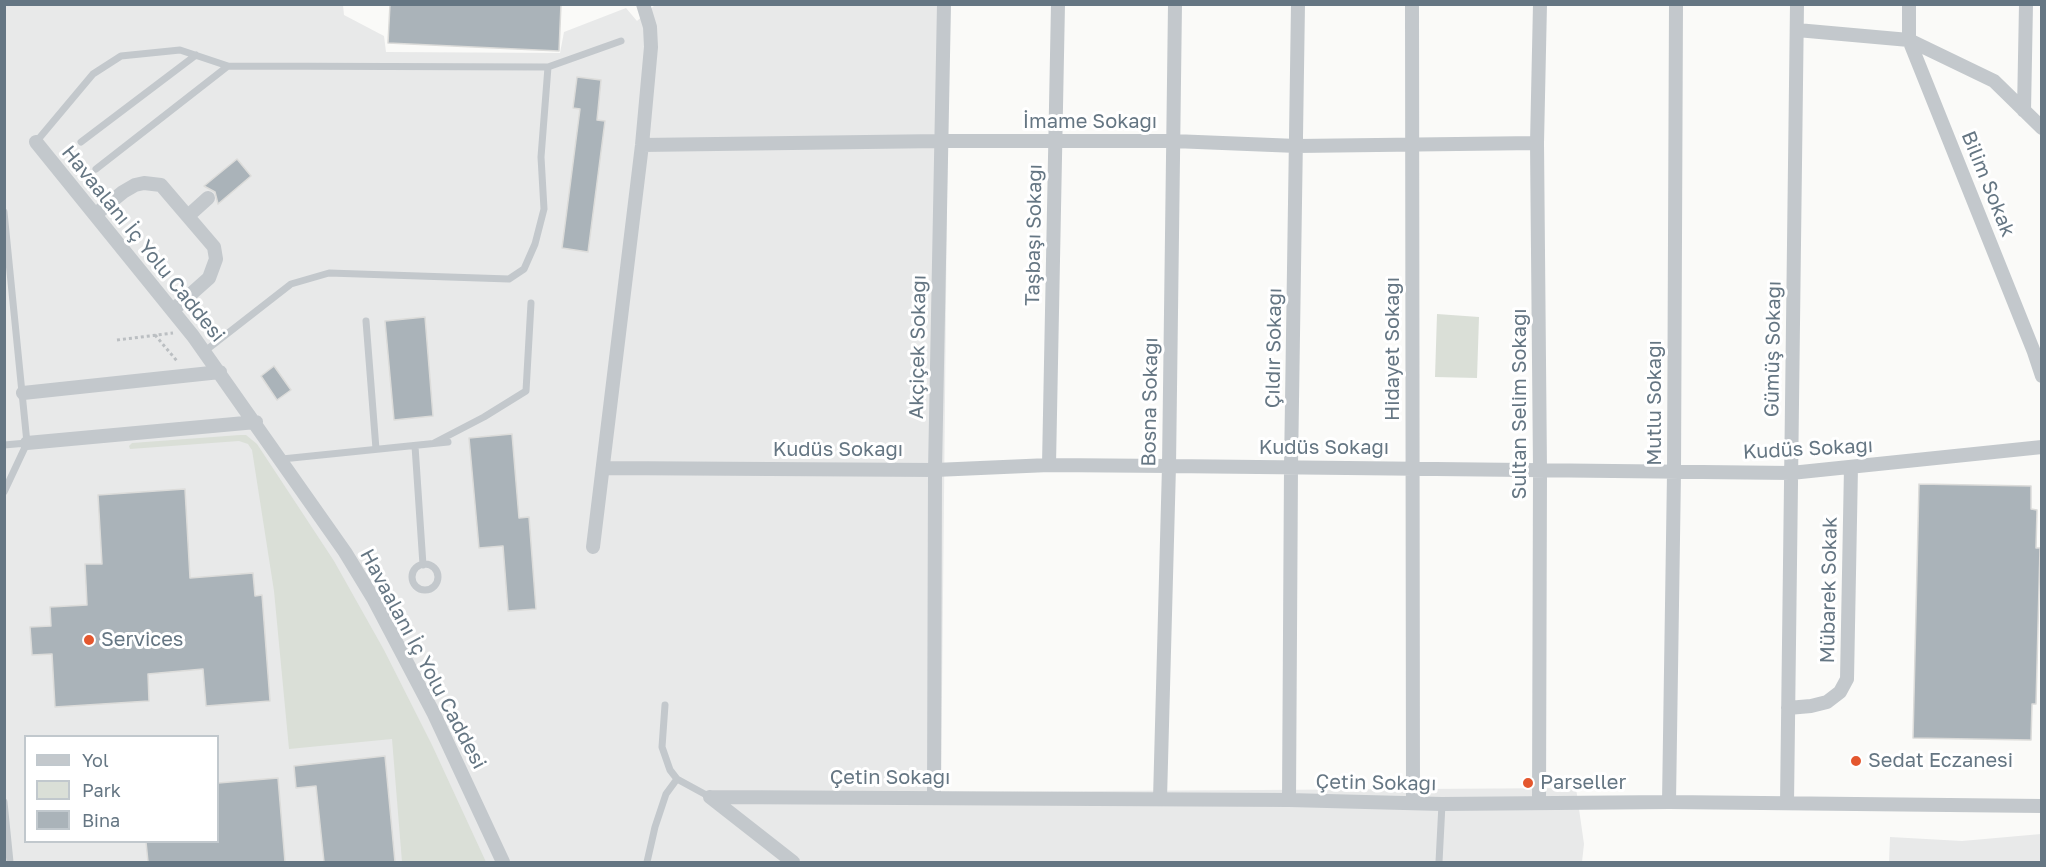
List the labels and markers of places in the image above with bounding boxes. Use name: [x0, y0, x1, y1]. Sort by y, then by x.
place label: Services: [101, 628, 183, 652]
marker: Services: [82, 633, 96, 647]
place label: Sedat Eczanesi: [1868, 749, 2013, 773]
marker: Sedat Eczanesi: [1849, 754, 1863, 768]
place label: Parseller: [1540, 771, 1626, 795]
marker: Parseller: [1521, 776, 1535, 790]

